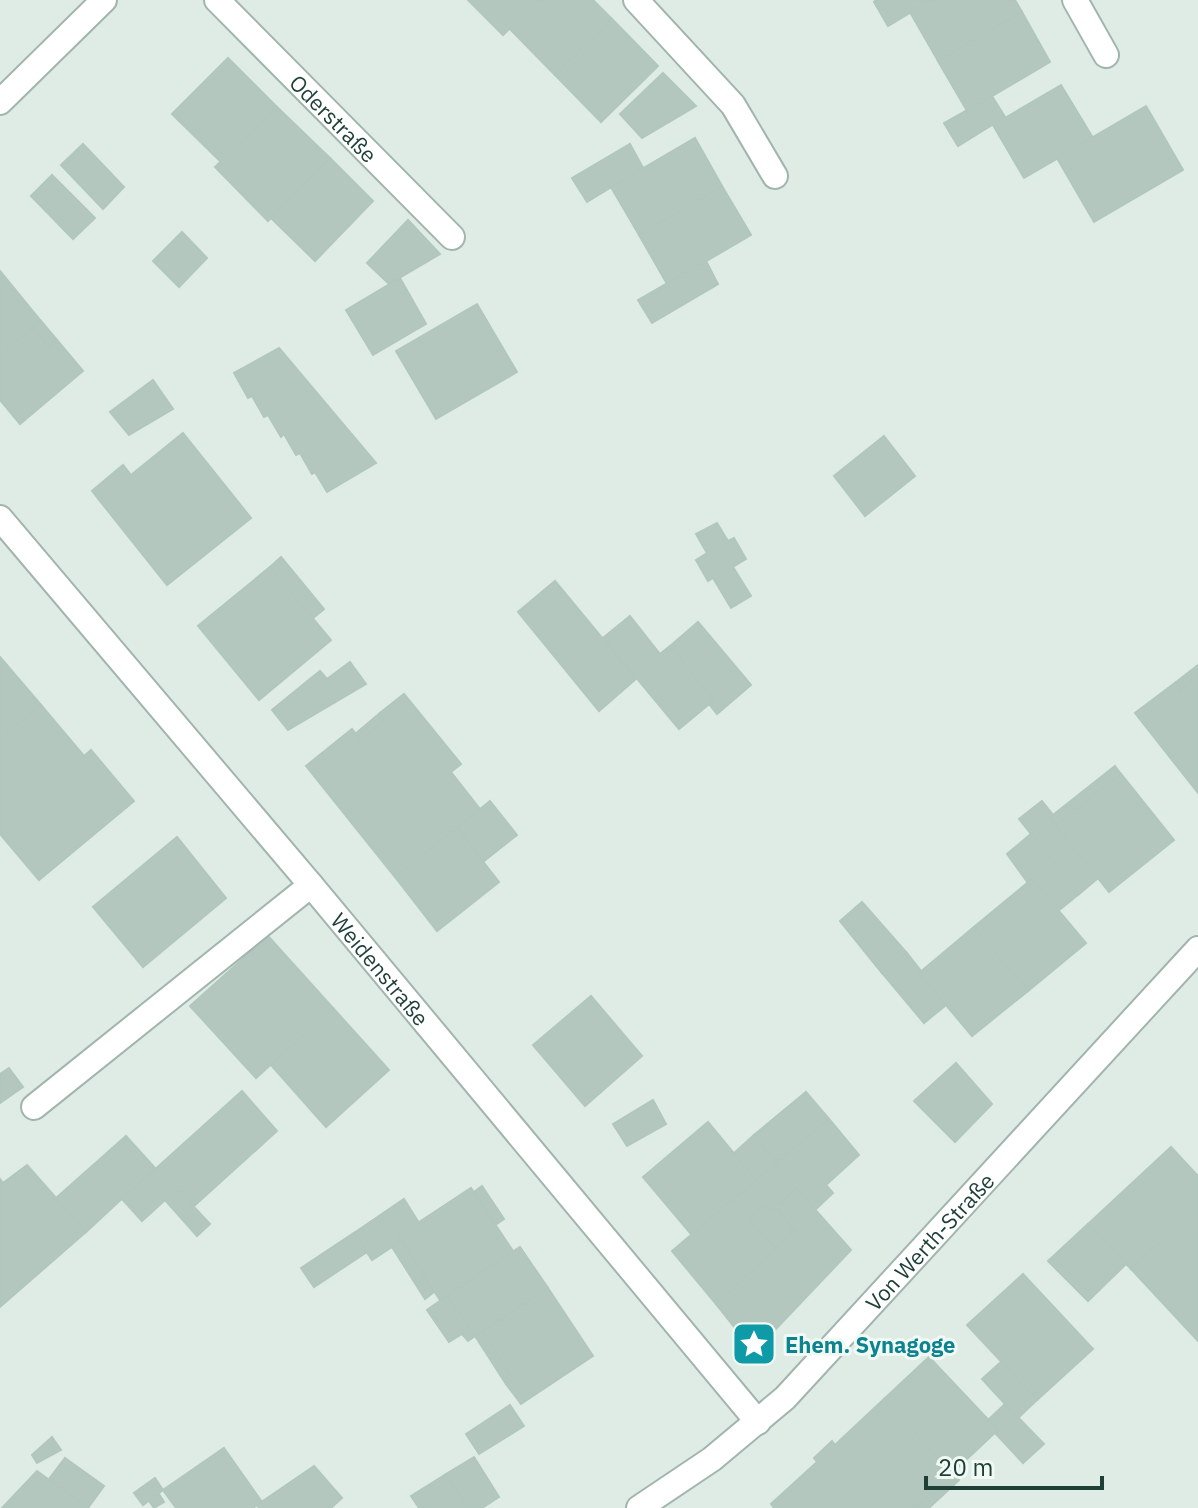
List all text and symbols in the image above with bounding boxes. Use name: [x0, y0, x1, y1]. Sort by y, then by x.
street label: Oderstraße: [284, 68, 384, 168]
street label: Weidenstraße: [325, 906, 436, 1031]
street label: Von Werth-Straße: [858, 1166, 1000, 1316]
place icon: Ehem. Synagoge: [730, 1320, 778, 1368]
place label: Ehem. Synagoge: [785, 1330, 955, 1359]
scale bar: [926, 1440, 1102, 1490]
text: 20 m: [938, 1451, 993, 1483]

